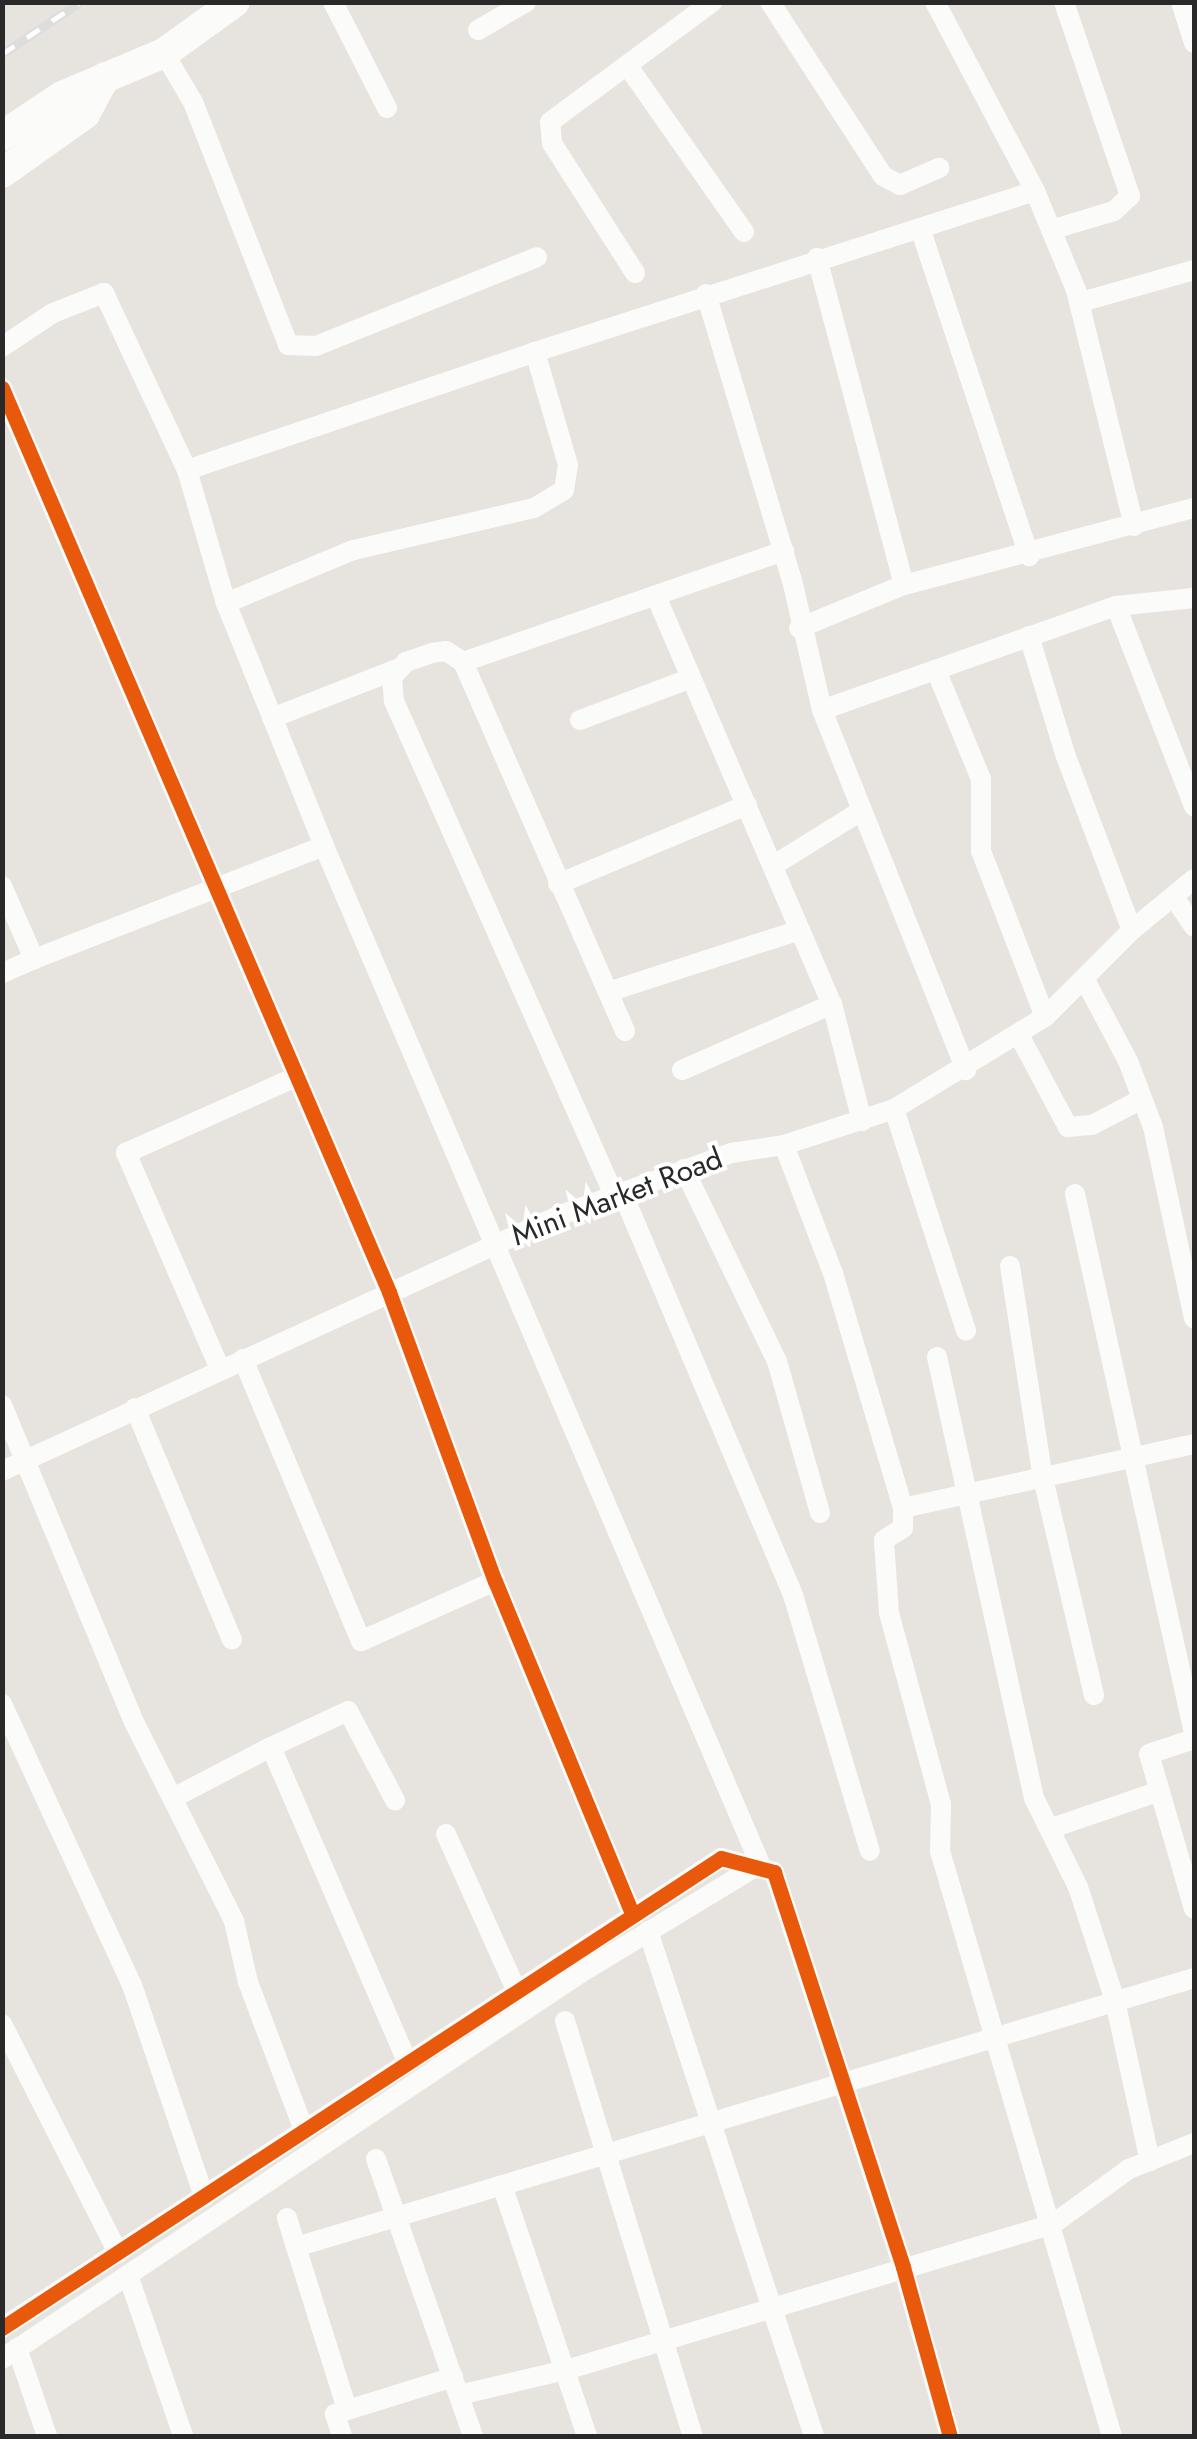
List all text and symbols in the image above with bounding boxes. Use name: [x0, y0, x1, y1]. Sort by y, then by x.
street label: Mini Market Road: [507, 1140, 727, 1254]

